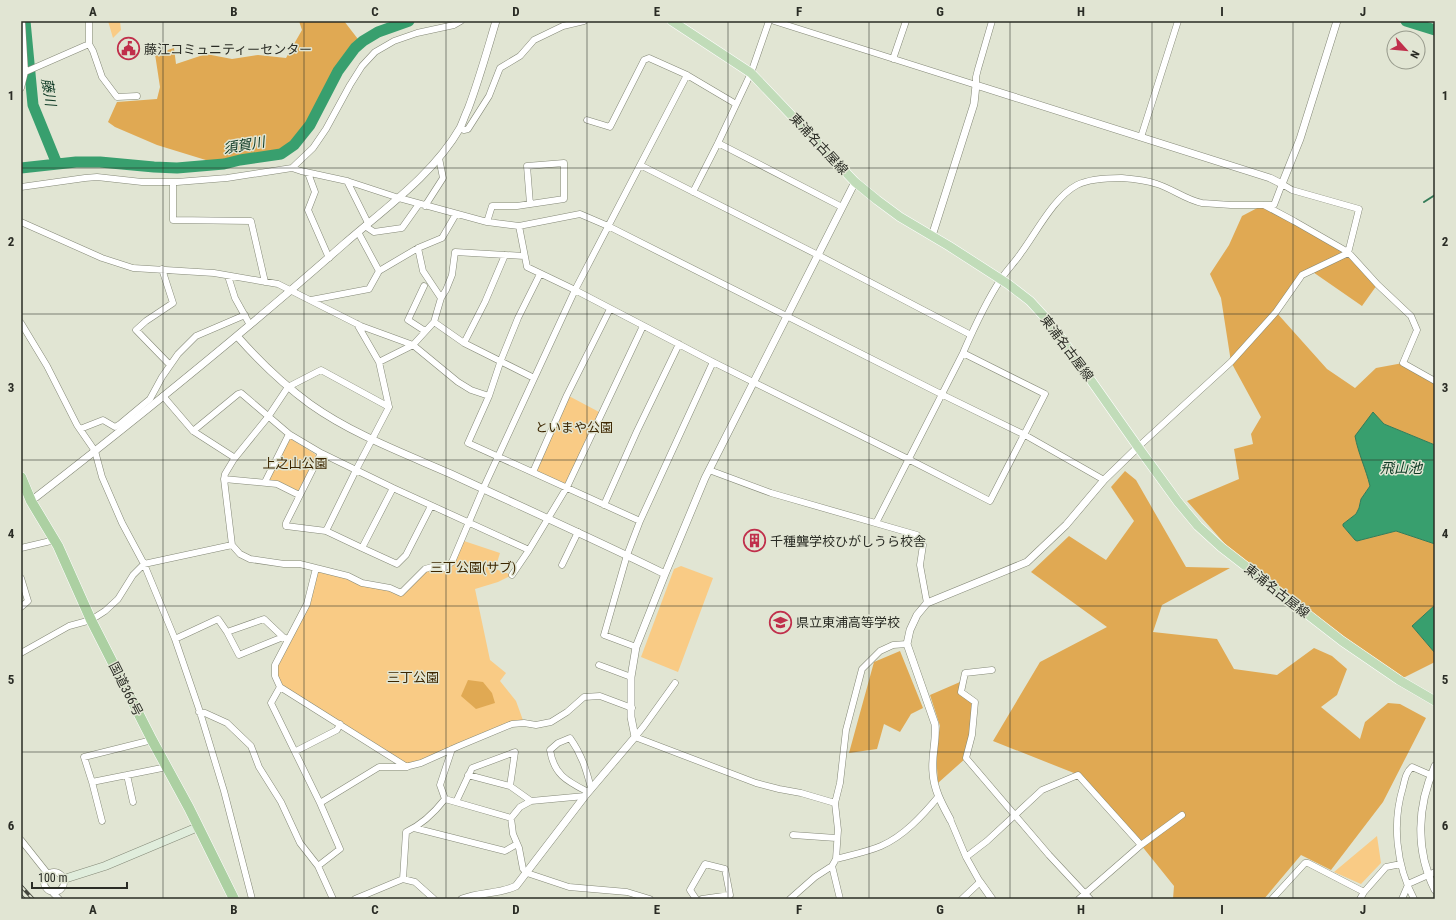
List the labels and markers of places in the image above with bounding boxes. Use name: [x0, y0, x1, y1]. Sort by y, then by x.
public building icon: 藤江コミュニティーセンター: [116, 36, 142, 62]
place label: 藤江コミュニティーセンター: [144, 42, 312, 57]
building icon: 千種聾学校ひがしうら校舎: [741, 528, 767, 554]
place label: 千種聾学校ひがしうら校舎: [770, 534, 926, 549]
school or university icon: 県立東浦高等学校: [767, 609, 793, 635]
place label: 県立東浦高等学校: [796, 615, 900, 630]

